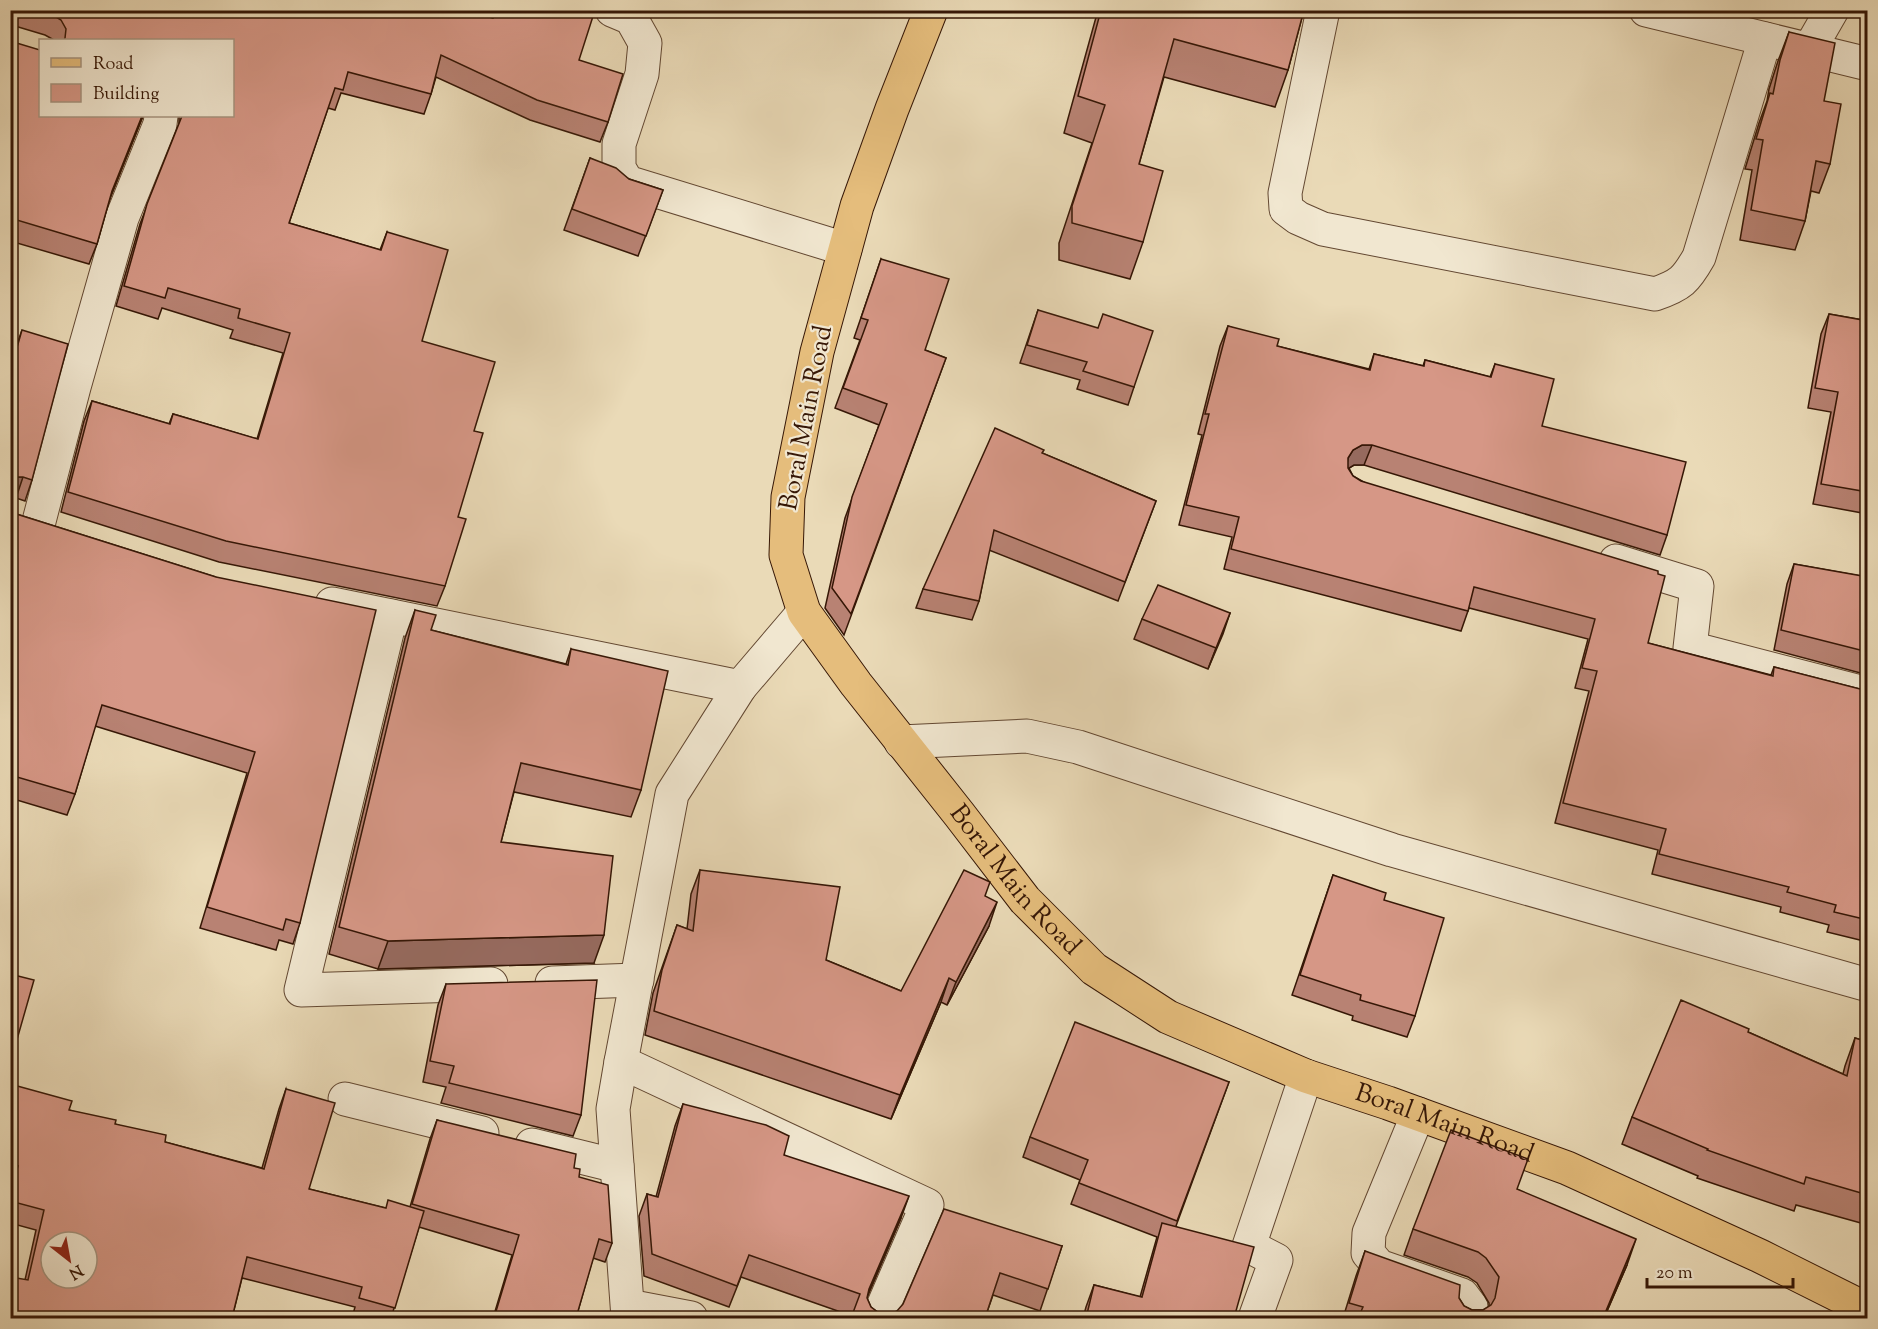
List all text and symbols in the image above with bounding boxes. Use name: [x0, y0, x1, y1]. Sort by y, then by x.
legend: [39, 39, 234, 117]
text: Road: [93, 52, 133, 78]
text: Building: [93, 82, 159, 108]
street label: Boral Main Road: [771, 322, 843, 514]
street label: Boral Main Road: [940, 797, 1089, 964]
street label: Boral Main Road: [1350, 1075, 1539, 1173]
north arrow: [39, 1230, 99, 1290]
scale bar: [1647, 1251, 1792, 1289]
text: N: [64, 1258, 87, 1284]
text: 20 m: [1656, 1261, 1693, 1287]

